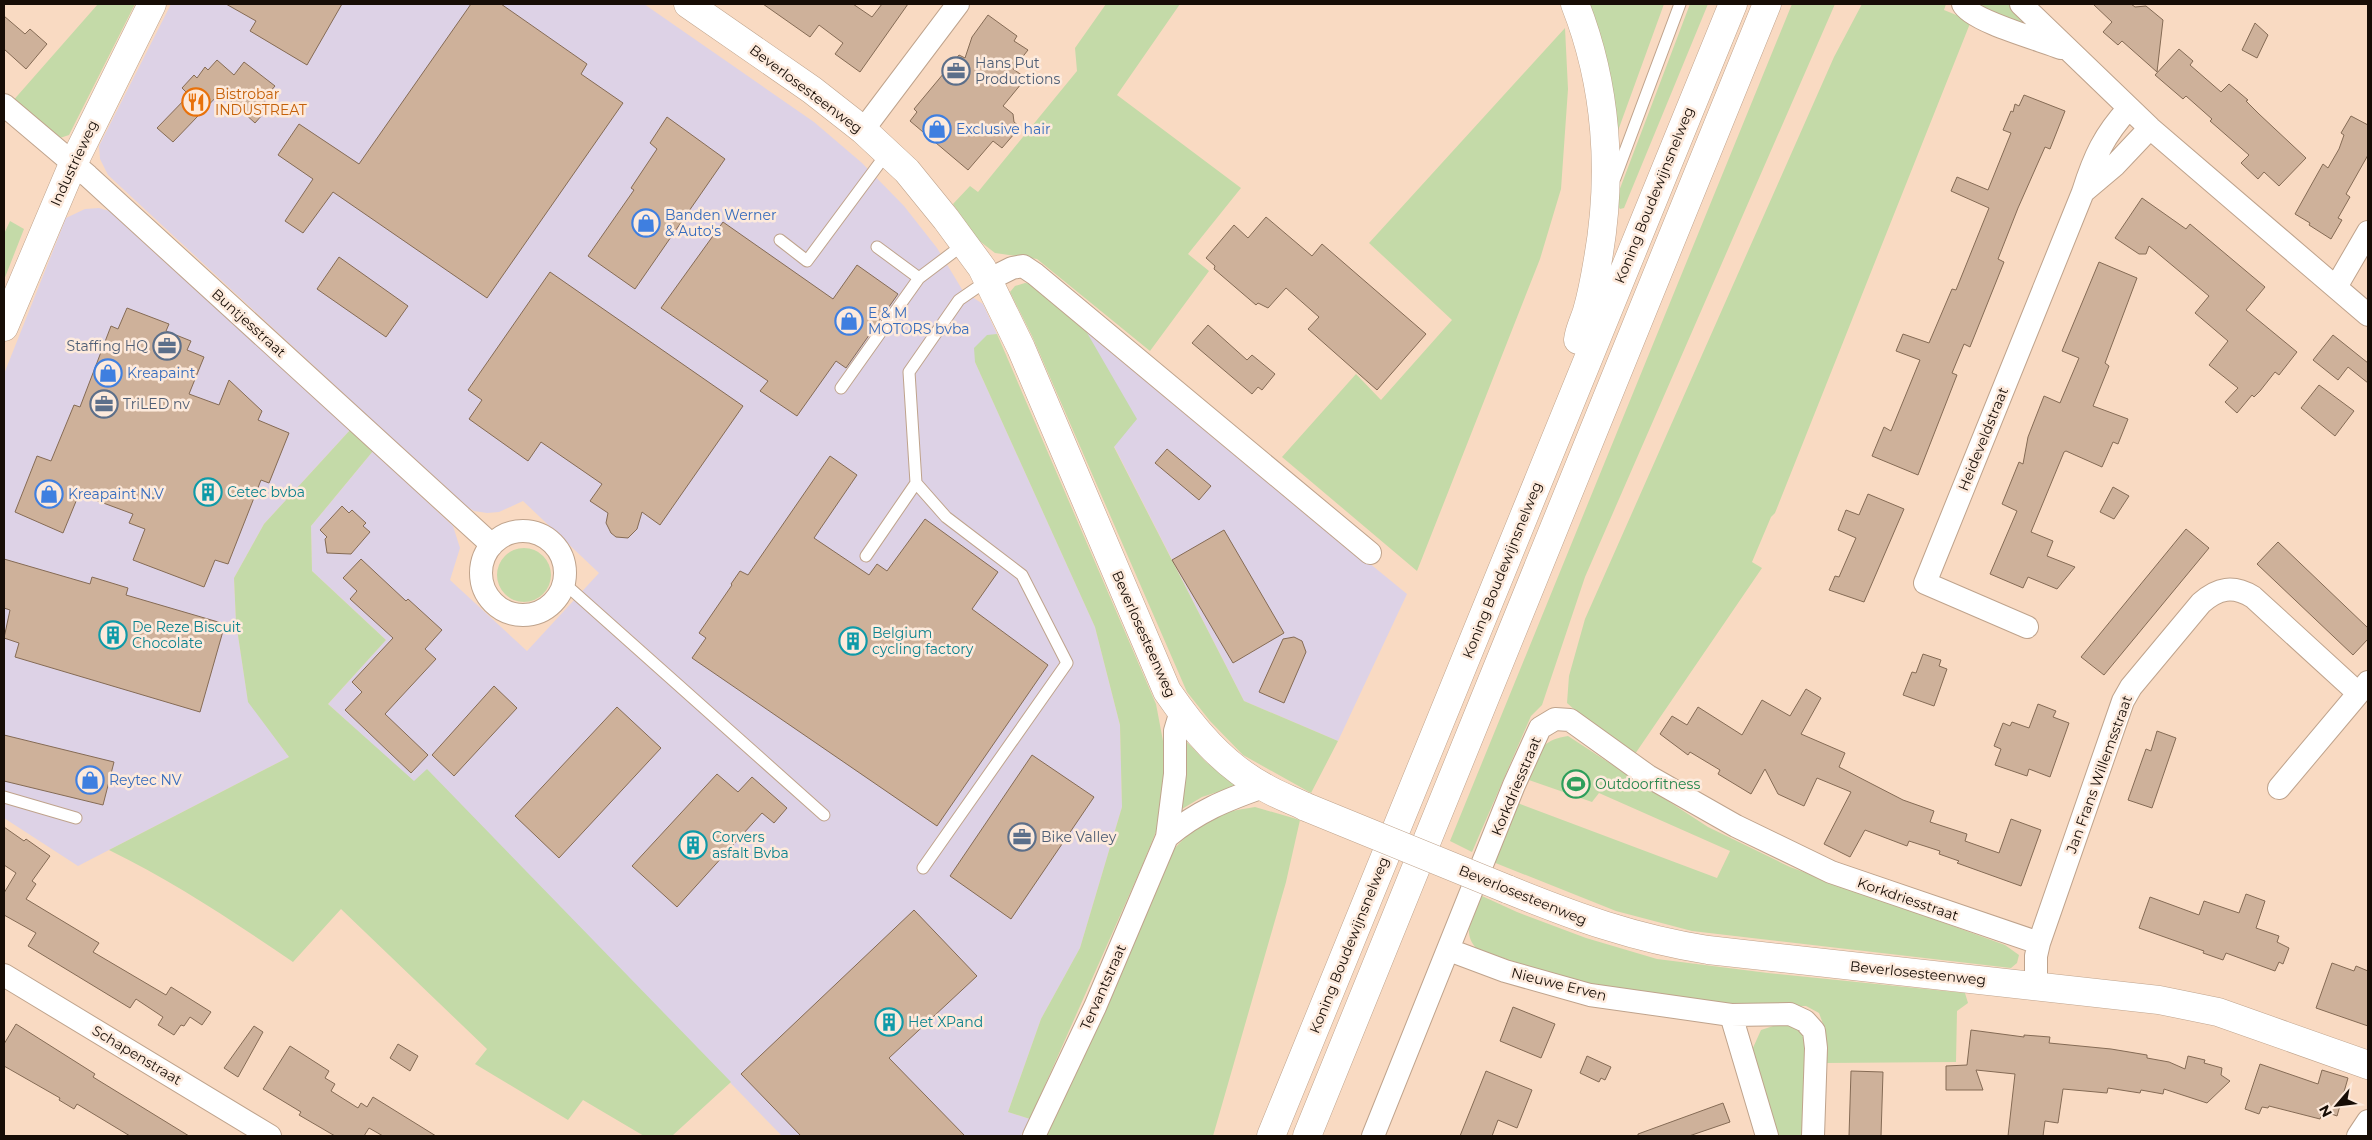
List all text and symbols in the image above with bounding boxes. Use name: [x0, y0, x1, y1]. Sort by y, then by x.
street label: Beverlosesteenweg: [746, 41, 866, 137]
place label: Hans Put Productions: [975, 54, 1061, 88]
office icon: Hans Put Productions: [941, 56, 971, 86]
place label: Bistrobar INDUSTREAT: [215, 85, 307, 119]
restaurant icon: Bistrobar INDUSTREAT: [181, 87, 211, 117]
street label: Koning Boudewijnsnelweg: [1610, 104, 1698, 286]
shop icon: Exclusive hair: [922, 114, 952, 144]
street label: Industrieweg: [46, 117, 102, 209]
place label: Exclusive hair: [956, 120, 1051, 138]
place label: Banden Werner & Auto's: [665, 206, 777, 240]
shop icon: Banden Werner & Auto's: [631, 208, 661, 238]
street label: Buntjesstraat: [208, 285, 290, 361]
place label: E & M MOTORS bvba: [868, 304, 970, 338]
shop icon: E & M MOTORS bvba: [834, 306, 864, 336]
office icon: Staffing HQ: [152, 331, 182, 361]
place label: Staffing HQ: [67, 337, 148, 355]
shop icon: Kreapaint: [93, 358, 123, 388]
place label: Kreapaint: [127, 364, 196, 382]
street label: Heideveldstraat: [1954, 384, 2012, 493]
office icon: TriLED nv: [89, 389, 119, 419]
place label: TriLED nv: [123, 395, 190, 413]
building icon: Cetec bvba: [193, 477, 223, 507]
shop icon: Kreapaint N.V: [34, 479, 64, 509]
street label: Koning Boudewijnsnelweg: [1458, 479, 1546, 661]
place label: Cetec bvba: [227, 483, 305, 501]
place label: Kreapaint N.V: [68, 485, 164, 503]
street label: Beverlosesteenweg: [1108, 568, 1180, 700]
place label: De Reze Biscuit Chocolate: [132, 618, 241, 652]
building icon: De Reze Biscuit Chocolate: [98, 620, 128, 650]
place label: Belgium cycling factory: [872, 624, 974, 658]
building icon: Belgium cycling factory: [838, 626, 868, 656]
street label: Jan Frans Willemsstraat: [2062, 692, 2136, 856]
street label: Korkdriesstraat: [1487, 734, 1545, 838]
shop icon: Reytec NV: [75, 765, 105, 795]
sports icon: Outdoorfitness: [1561, 769, 1591, 799]
place label: Reytec NV: [109, 771, 182, 789]
place label: Outdoorfitness: [1595, 775, 1700, 793]
office icon: Bike Valley: [1007, 822, 1037, 852]
place label: Corvers asfalt Bvba: [712, 828, 789, 862]
place label: Bike Valley: [1041, 828, 1117, 846]
building icon: Corvers asfalt Bvba: [678, 830, 708, 860]
street label: Koning Boudewijnsnelweg: [1305, 854, 1393, 1036]
street label: Beverlosesteenweg: [1456, 861, 1590, 929]
street label: Korkdriesstraat: [1855, 873, 1961, 925]
street label: Tervantstraat: [1076, 941, 1130, 1033]
street label: Beverlosesteenweg: [1849, 957, 1987, 989]
street label: Nieuwe Erven: [1509, 963, 1609, 1005]
building icon: Het XPand: [874, 1007, 904, 1037]
place label: Het XPand: [908, 1013, 983, 1031]
street label: Schapenstraat: [89, 1021, 185, 1089]
north arrow: [2312, 1080, 2362, 1130]
text: N: [2315, 1102, 2336, 1120]

